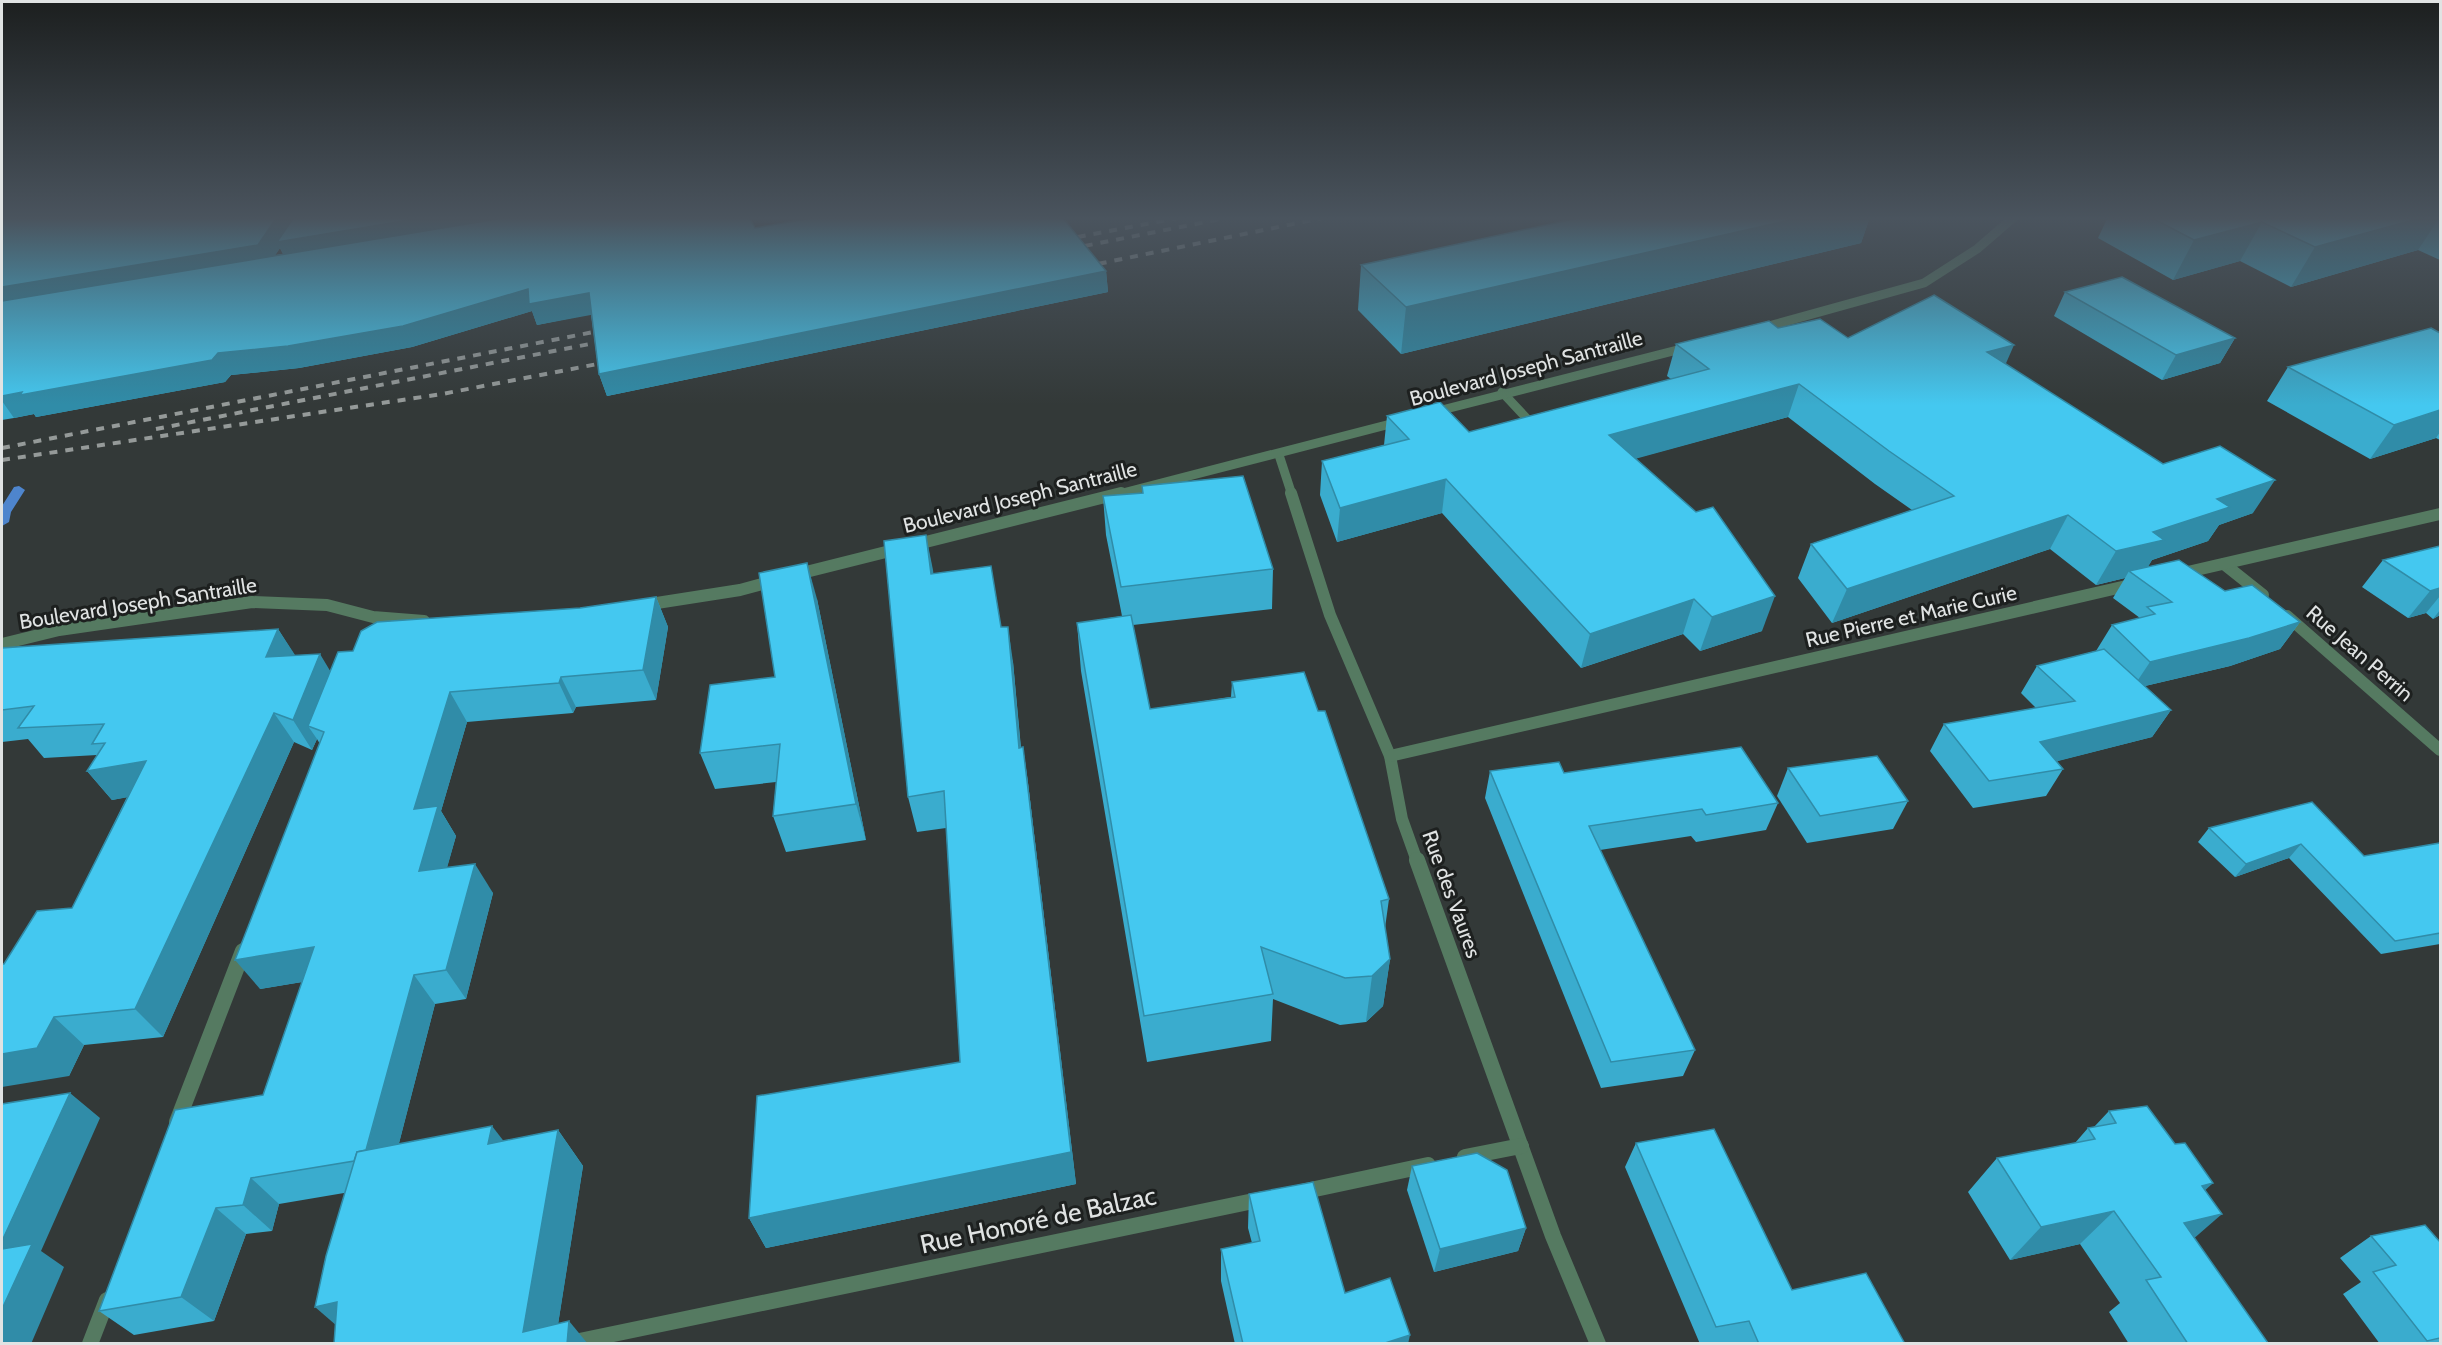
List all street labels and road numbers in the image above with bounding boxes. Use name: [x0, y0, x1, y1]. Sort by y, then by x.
street label: Boulevard Joseph Santraille: [1407, 325, 1645, 411]
street label: Boulevard Joseph Santraille: [901, 456, 1140, 538]
street label: Boulevard Joseph Santraille: [17, 572, 259, 634]
street label: Rue Pierre et Marie Curie: [1803, 579, 2019, 652]
street label: Rue Jean Perrin: [2302, 600, 2418, 706]
street label: Rue des Vaures: [1417, 827, 1487, 961]
street label: Rue Honoré de Balzac: [917, 1179, 1159, 1261]

